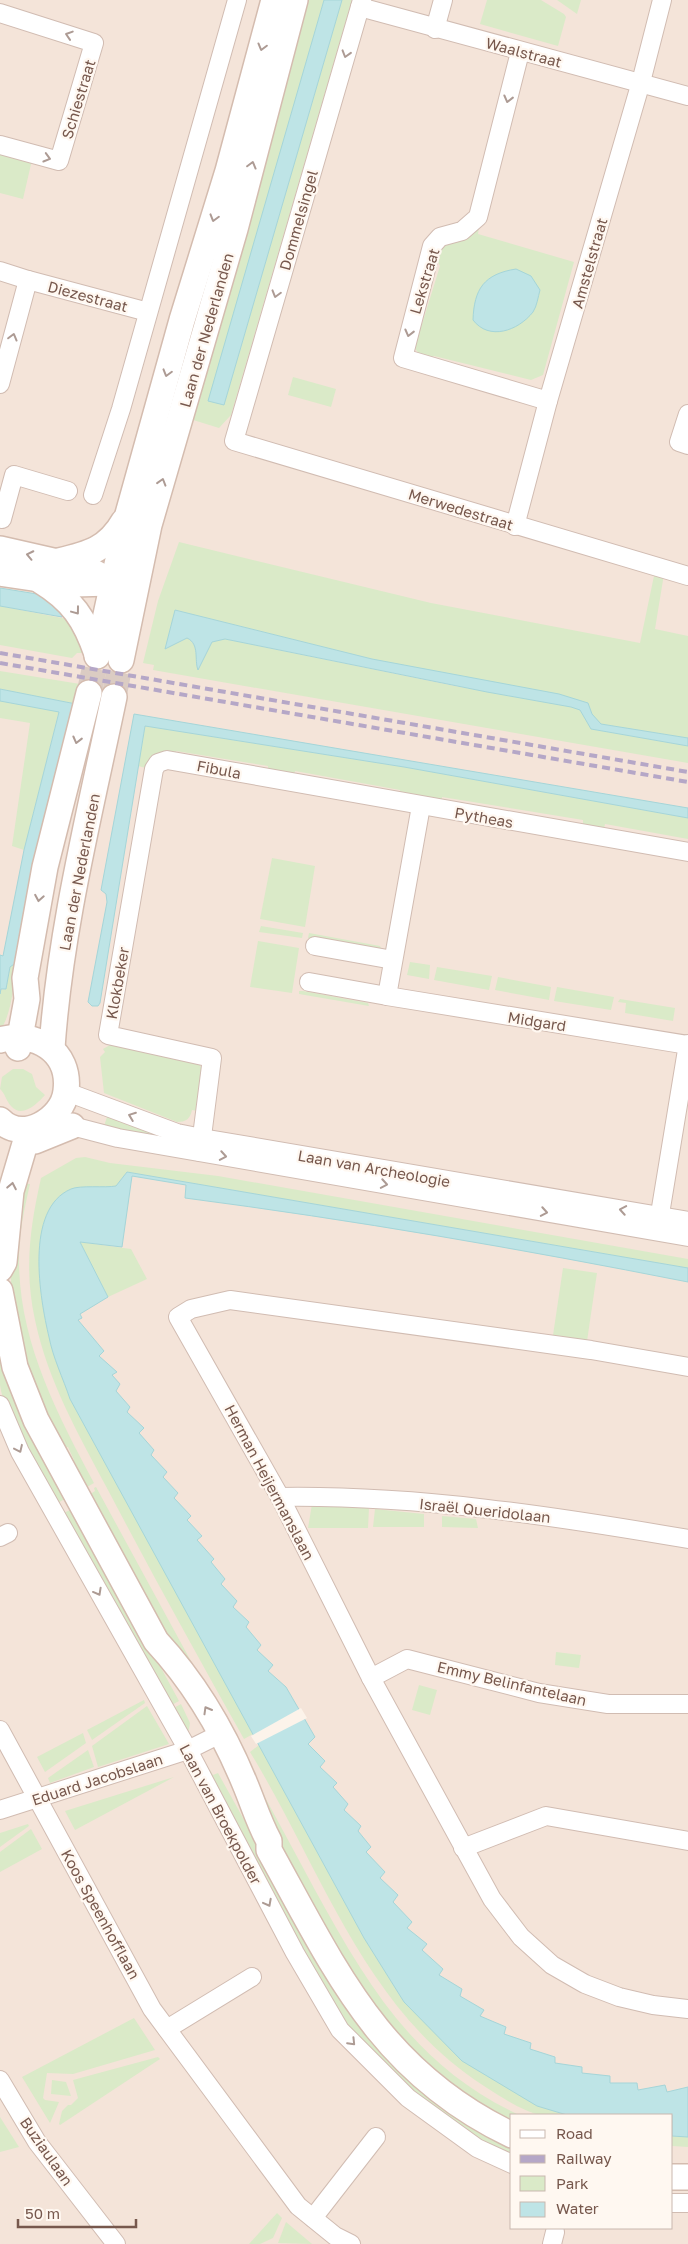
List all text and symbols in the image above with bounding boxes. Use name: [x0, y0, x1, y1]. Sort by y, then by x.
one-way arrow: [65, 31, 74, 41]
street label: Waalstraat: [484, 33, 564, 71]
one-way arrow: [257, 42, 267, 51]
one-way arrow: [342, 49, 352, 58]
street label: Schiestraat: [57, 57, 99, 141]
one-way arrow: [503, 95, 514, 104]
one-way arrow: [43, 152, 51, 163]
one-way arrow: [246, 161, 256, 169]
street label: Dommelsingel: [275, 168, 321, 272]
one-way arrow: [210, 213, 220, 221]
street label: Amstelstraat: [567, 216, 611, 310]
street label: Lekstraat: [405, 246, 443, 316]
street label: Laan der Nederlanden: [175, 251, 237, 409]
street label: Diezestraat: [46, 277, 130, 315]
one-way arrow: [272, 289, 282, 298]
one-way arrow: [404, 328, 415, 337]
one-way arrow: [7, 332, 18, 341]
one-way arrow: [163, 368, 173, 377]
one-way arrow: [157, 478, 167, 487]
street label: Merwedestraat: [406, 484, 516, 534]
one-way arrow: [25, 551, 34, 561]
one-way arrow: [70, 605, 79, 615]
one-way arrow: [72, 736, 83, 745]
street label: Fibula: [195, 756, 243, 782]
street label: Laan der Nederlanden: [55, 792, 103, 952]
street label: Pytheas: [453, 803, 515, 831]
one-way arrow: [35, 894, 45, 903]
street label: Klokbeker: [102, 945, 132, 1021]
street label: Midgard: [507, 1008, 567, 1034]
one-way arrow: [128, 1112, 137, 1122]
street label: Laan van Archeologie: [296, 1146, 452, 1190]
one-way arrow: [219, 1151, 228, 1161]
one-way arrow: [379, 1179, 388, 1189]
one-way arrow: [7, 1182, 17, 1191]
one-way arrow: [618, 1205, 627, 1215]
one-way arrow: [539, 1206, 548, 1216]
street label: Herman Heijermanslaan: [221, 1401, 319, 1563]
one-way arrow: [13, 1444, 24, 1453]
street label: Israël Queridolaan: [418, 1494, 552, 1526]
one-way arrow: [92, 1586, 102, 1595]
street label: Emmy Belinfantelaan: [436, 1657, 588, 1709]
one-way arrow: [204, 1707, 214, 1716]
street label: Laan van Broekpolder: [176, 1741, 266, 1887]
street label: Eduard Jacobslaan: [29, 1749, 165, 1809]
street label: Koos Speenhofflaan: [58, 1846, 144, 1982]
one-way arrow: [262, 1898, 272, 1907]
one-way arrow: [346, 2036, 355, 2045]
street label: Buziaulaan: [17, 2113, 77, 2189]
legend: [510, 2114, 673, 2229]
text: Road: [556, 2124, 593, 2142]
text: Railway: [556, 2149, 612, 2167]
text: Park: [556, 2174, 589, 2192]
scale bar: [18, 2196, 135, 2228]
text: Water: [556, 2199, 599, 2217]
text: 50 m: [25, 2204, 60, 2222]

